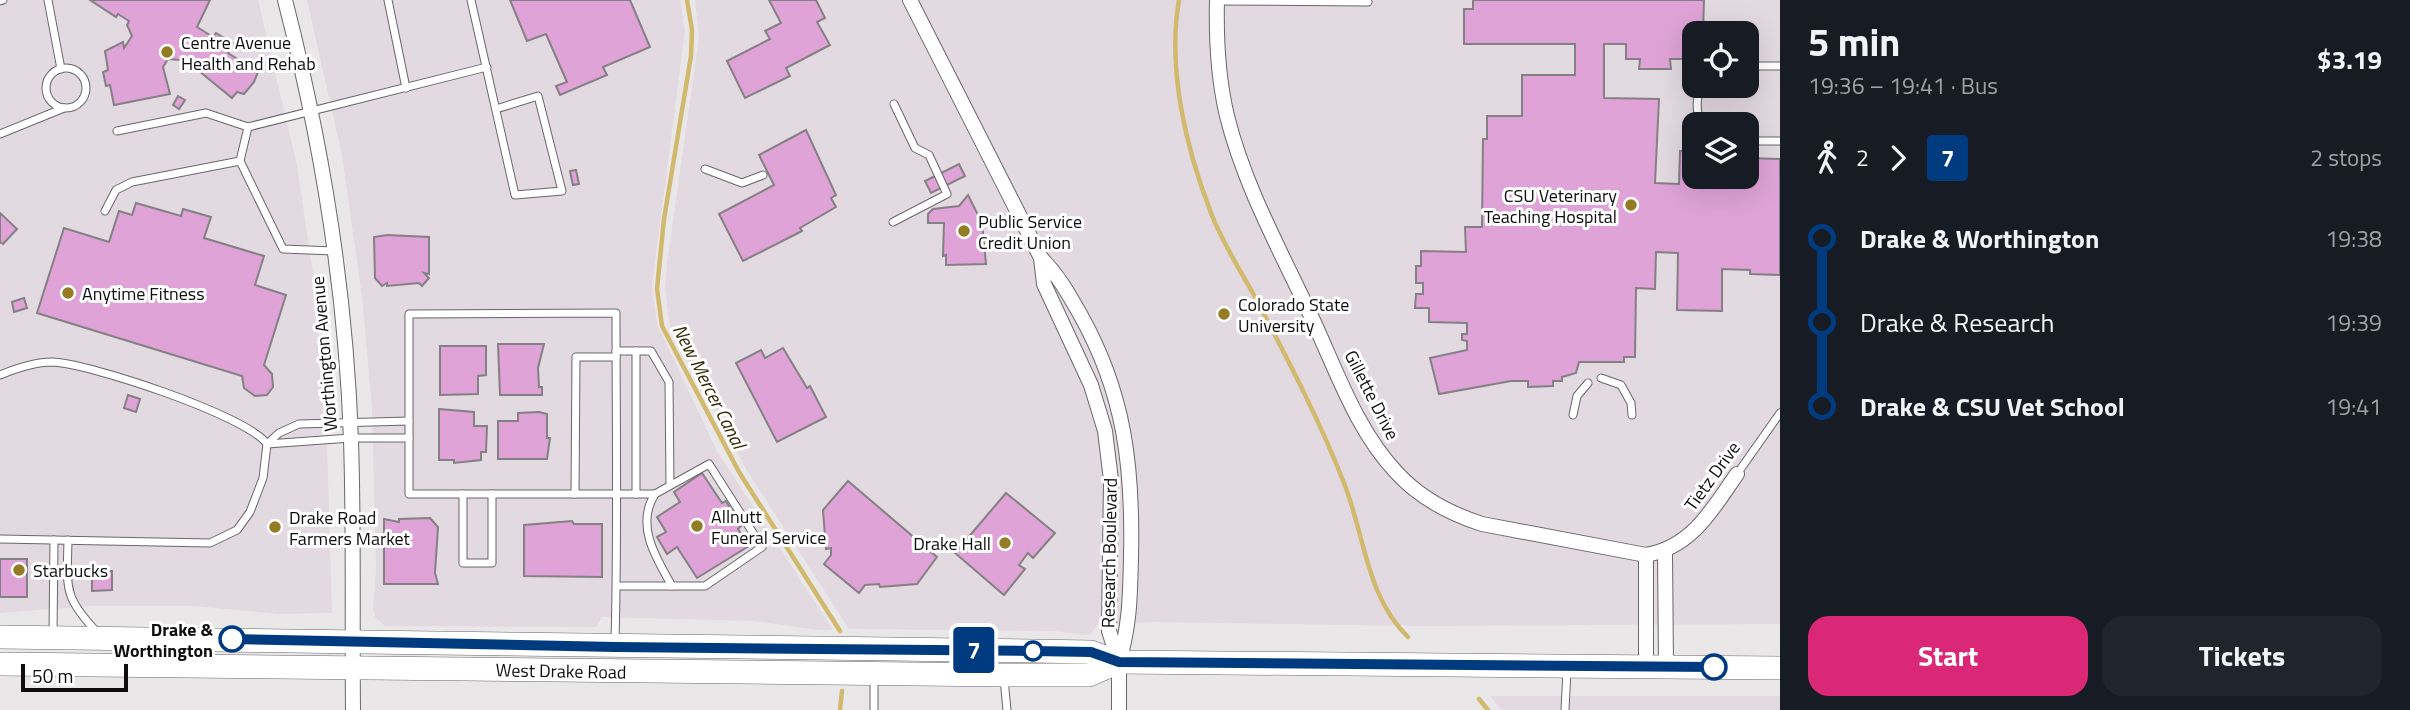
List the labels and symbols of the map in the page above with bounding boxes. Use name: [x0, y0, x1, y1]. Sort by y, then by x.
place label: Centre Avenue Health and Rehab: [181, 29, 316, 77]
marker: Centre Avenue Health and Rehab: [159, 44, 175, 60]
place label: CSU Veterinary Teaching Hospital: [1484, 182, 1617, 230]
marker: CSU Veterinary Teaching Hospital: [1623, 197, 1639, 213]
place label: Public Service Credit Union: [978, 208, 1082, 256]
marker: Public Service Credit Union: [956, 223, 972, 239]
street label: Worthington Avenue: [304, 275, 344, 433]
place label: Anytime Fitness: [82, 280, 205, 307]
marker: Anytime Fitness: [60, 285, 76, 301]
place label: Colorado State University: [1238, 291, 1349, 339]
marker: Colorado State University: [1216, 306, 1232, 322]
water label: New Mercer Canal: [666, 319, 755, 455]
street label: Gillette Drive: [1338, 345, 1406, 445]
street label: Tietz Drive: [1677, 436, 1747, 516]
street label: Research Boulevard: [1094, 478, 1124, 628]
place label: Allnutt Funeral Service: [711, 503, 826, 551]
place label: Drake Road Farmers Market: [289, 504, 411, 552]
marker: Allnutt Funeral Service: [689, 518, 705, 534]
marker: Drake Road Farmers Market: [267, 519, 283, 535]
place label: Drake Hall: [913, 530, 991, 557]
marker: Drake Hall: [997, 535, 1013, 551]
place label: Starbucks: [33, 557, 108, 584]
marker: Starbucks: [11, 562, 27, 578]
place label: Drake & Worthington: [114, 616, 213, 664]
marker: Drake & Worthington: [219, 626, 245, 652]
line badge: 7: [951, 627, 997, 673]
unlabelled marker: [1023, 641, 1043, 661]
unlabelled marker: [1701, 654, 1727, 680]
street label: West Drake Road: [495, 656, 627, 686]
scale bar: [21, 661, 128, 693]

